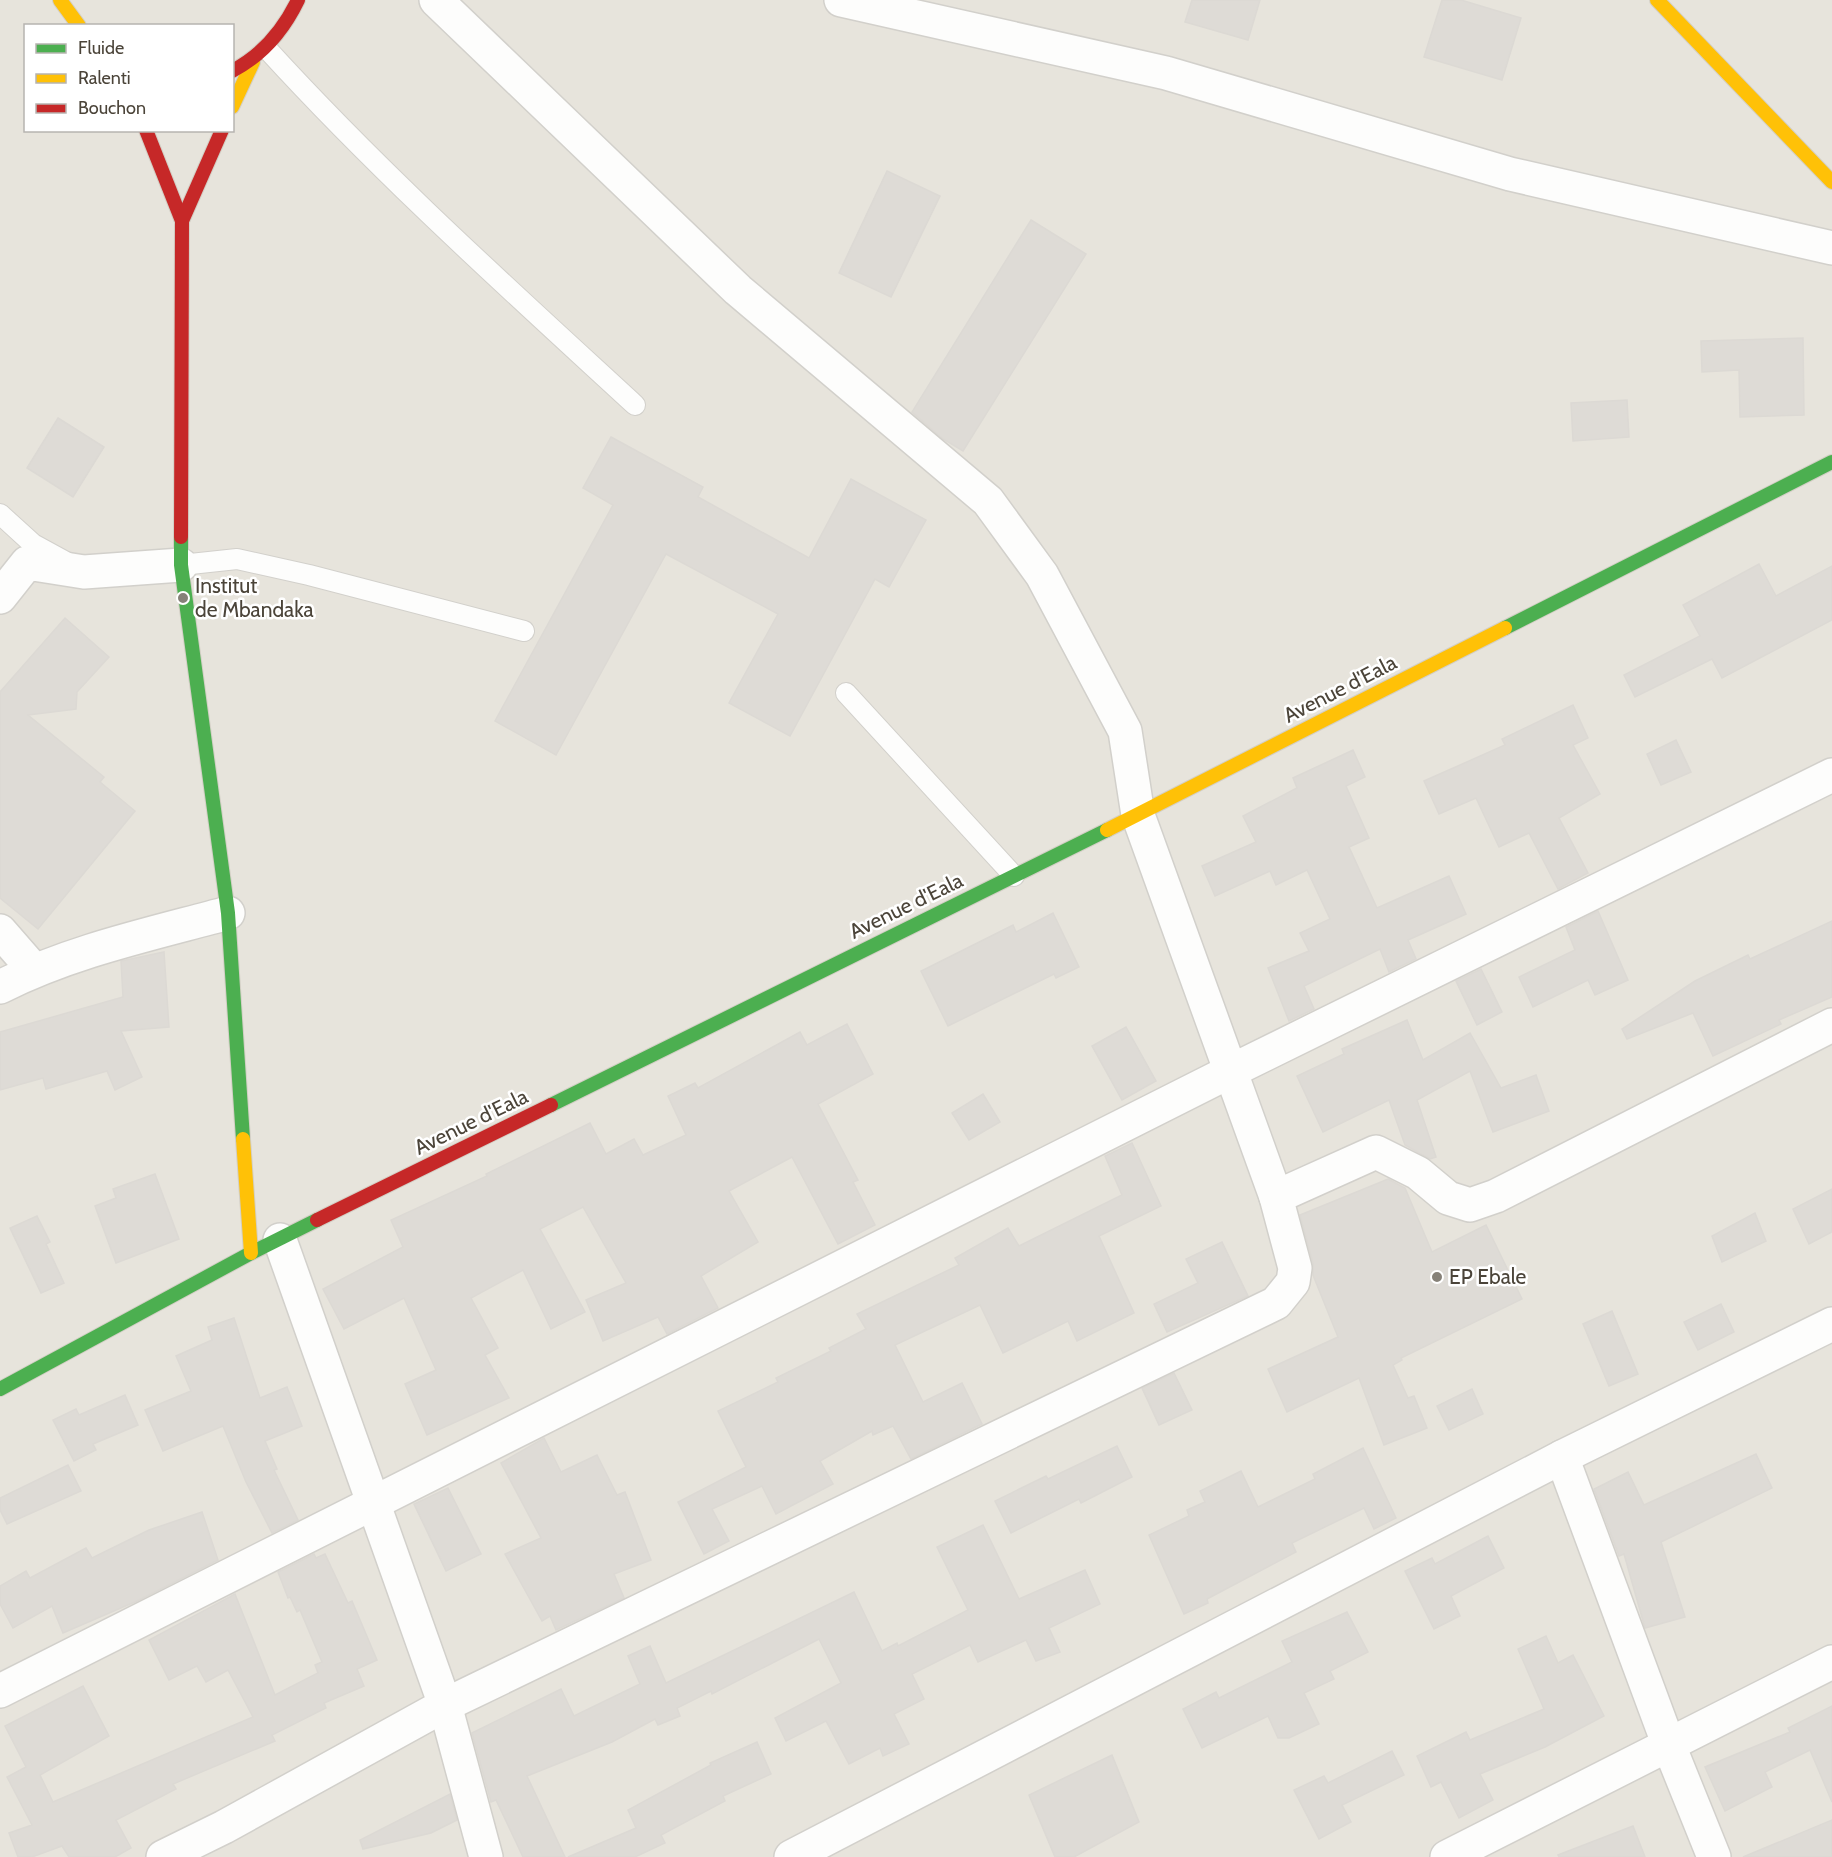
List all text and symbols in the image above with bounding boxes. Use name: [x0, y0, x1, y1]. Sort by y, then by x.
legend: [24, 24, 234, 132]
text: Fluide: [78, 37, 124, 59]
text: Ralenti: [78, 67, 131, 89]
text: Bouchon: [78, 97, 146, 119]
place label: Institut de Mbandaka: [195, 573, 314, 622]
marker: Institut de Mbandaka: [176, 591, 190, 605]
street label: Avenue d'Eala: [1279, 649, 1400, 728]
street label: Avenue d'Eala: [845, 867, 967, 944]
street label: Avenue d'Eala: [410, 1083, 532, 1160]
place label: EP Ebale: [1449, 1264, 1527, 1289]
marker: EP Ebale: [1430, 1270, 1444, 1284]

